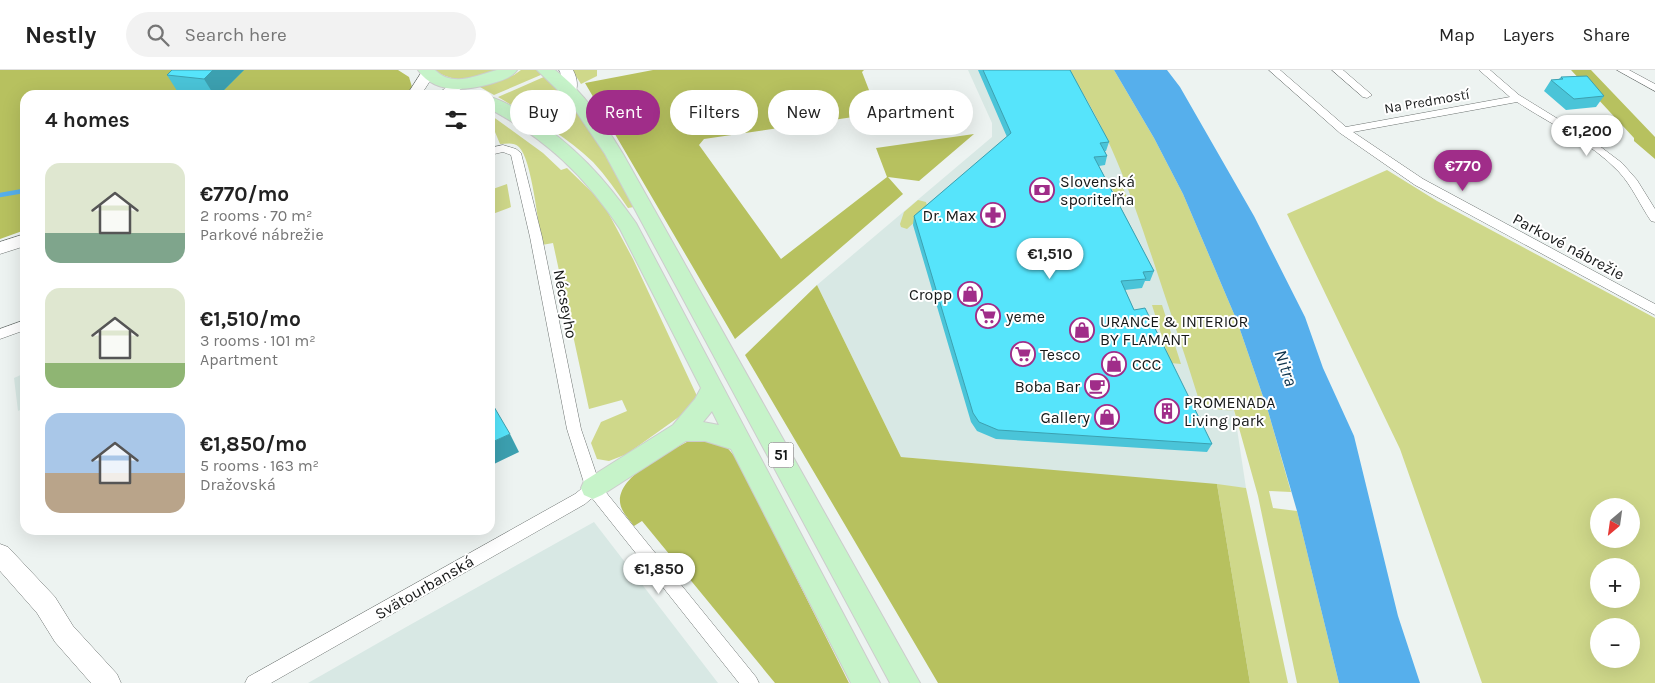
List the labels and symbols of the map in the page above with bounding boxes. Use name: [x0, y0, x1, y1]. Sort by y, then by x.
street label: Na Predmostí: [1383, 85, 1472, 117]
pin: €1,200: [1546, 114, 1628, 157]
pin: €770: [1433, 150, 1493, 192]
place label: Slovenská sporiteľňa: [1060, 172, 1135, 209]
bank icon: Slovenská sporiteľňa: [1029, 177, 1055, 203]
pharmacy icon: Dr. Max: [980, 202, 1006, 228]
place label: Dr. Max: [922, 206, 976, 225]
street label: Parkové nábrežie: [1510, 209, 1628, 284]
pin: €1,510: [1009, 238, 1091, 280]
street label: Nécseyho: [550, 268, 582, 340]
shop icon: Cropp: [957, 281, 983, 307]
place label: Cropp: [909, 285, 952, 304]
supermarket icon: yeme: [975, 303, 1001, 329]
place label: yeme: [1005, 307, 1045, 326]
place label: URANCE & INTERIOR BY FLAMANT: [1100, 312, 1248, 349]
shop icon: URANCE & INTERIOR BY FLAMANT: [1069, 317, 1095, 343]
supermarket icon: Tesco: [1010, 341, 1036, 367]
place label: Tesco: [1040, 345, 1080, 364]
water label: Nitra: [1270, 347, 1302, 389]
shop icon: CCC: [1101, 351, 1127, 377]
place label: CCC: [1132, 355, 1162, 374]
cafe icon: Boba Bar: [1084, 373, 1110, 399]
place label: Boba Bar: [1015, 377, 1080, 396]
place label: PROMENADA Living park: [1184, 393, 1275, 430]
building icon: PROMENADA Living park: [1154, 398, 1180, 424]
shop icon: Gallery: [1094, 404, 1120, 430]
place label: Gallery: [1040, 408, 1091, 427]
road number: 51: [768, 442, 794, 468]
north arrow: [1590, 498, 1640, 548]
street label: Svätourbanská: [371, 551, 477, 623]
pin: €1,850: [618, 552, 700, 595]

